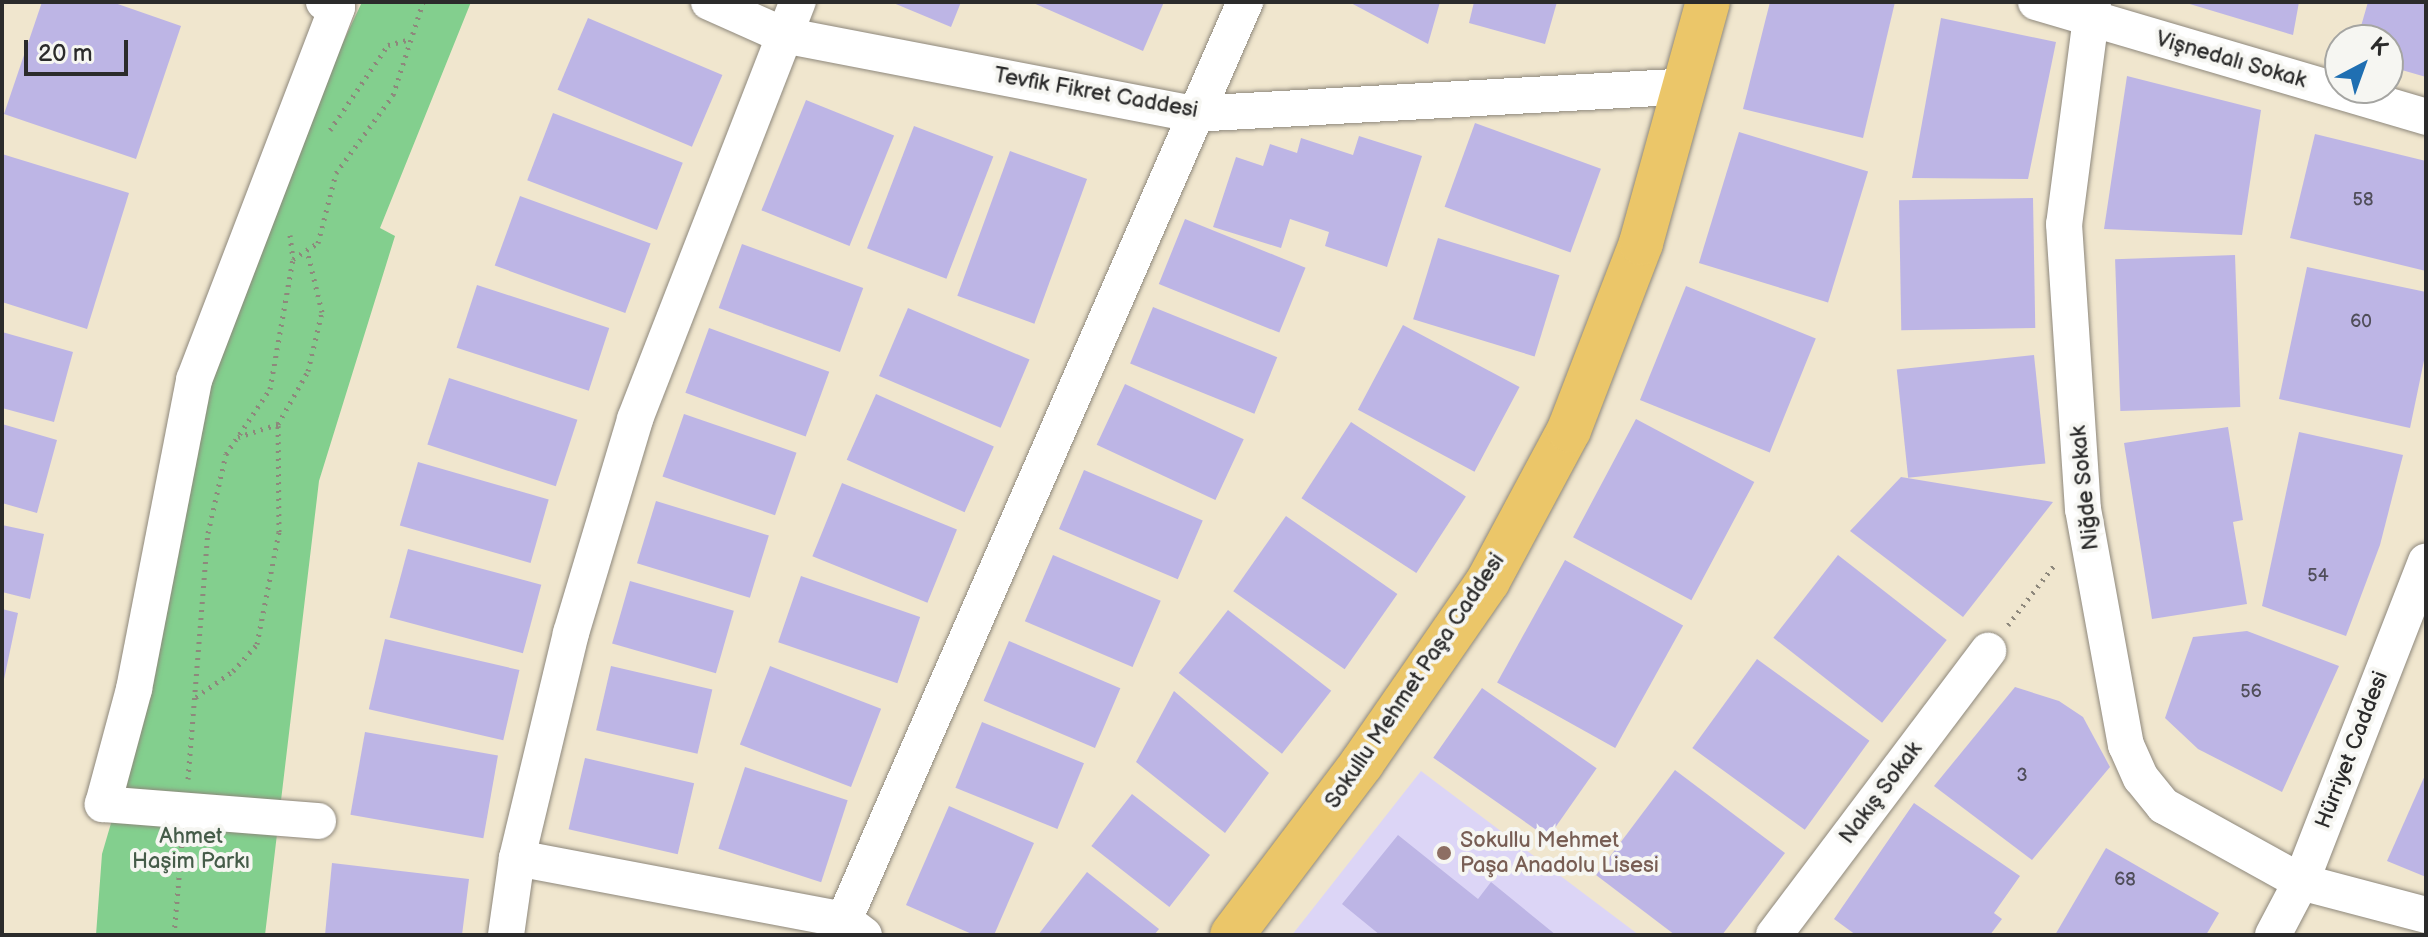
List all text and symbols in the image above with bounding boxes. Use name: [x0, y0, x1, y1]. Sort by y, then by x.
scale bar: [28, 24, 132, 74]
north arrow: [2324, 24, 2404, 104]
street label: Vişnedalı Sokak: [2153, 26, 2309, 94]
text: K: [2364, 32, 2393, 62]
text: 20 m: [38, 39, 93, 68]
street label: Tevfik Fikret Caddesi: [992, 62, 1200, 124]
house number: 58: [2353, 189, 2373, 211]
house number: 60: [2350, 311, 2372, 333]
street label: Niğde Sokak: [2065, 424, 2105, 552]
street label: Sokullu Mehmet Paşa Caddesi: [1320, 548, 1510, 814]
house number: 54: [2307, 565, 2329, 587]
street label: Hürriyet Caddesi: [2310, 668, 2394, 832]
house number: 56: [2240, 681, 2262, 703]
street label: Nakış Sokak: [1834, 737, 1928, 849]
house number: 3: [2016, 765, 2028, 787]
park label: Ahmet Haşim Parkı: [132, 823, 250, 874]
place label: Sokullu Mehmet Paşa Anadolu Lisesi: [1460, 827, 1659, 878]
marker: Sokullu Mehmet Paşa Anadolu Lisesi: [1435, 844, 1453, 862]
house number: 68: [2114, 869, 2136, 891]

